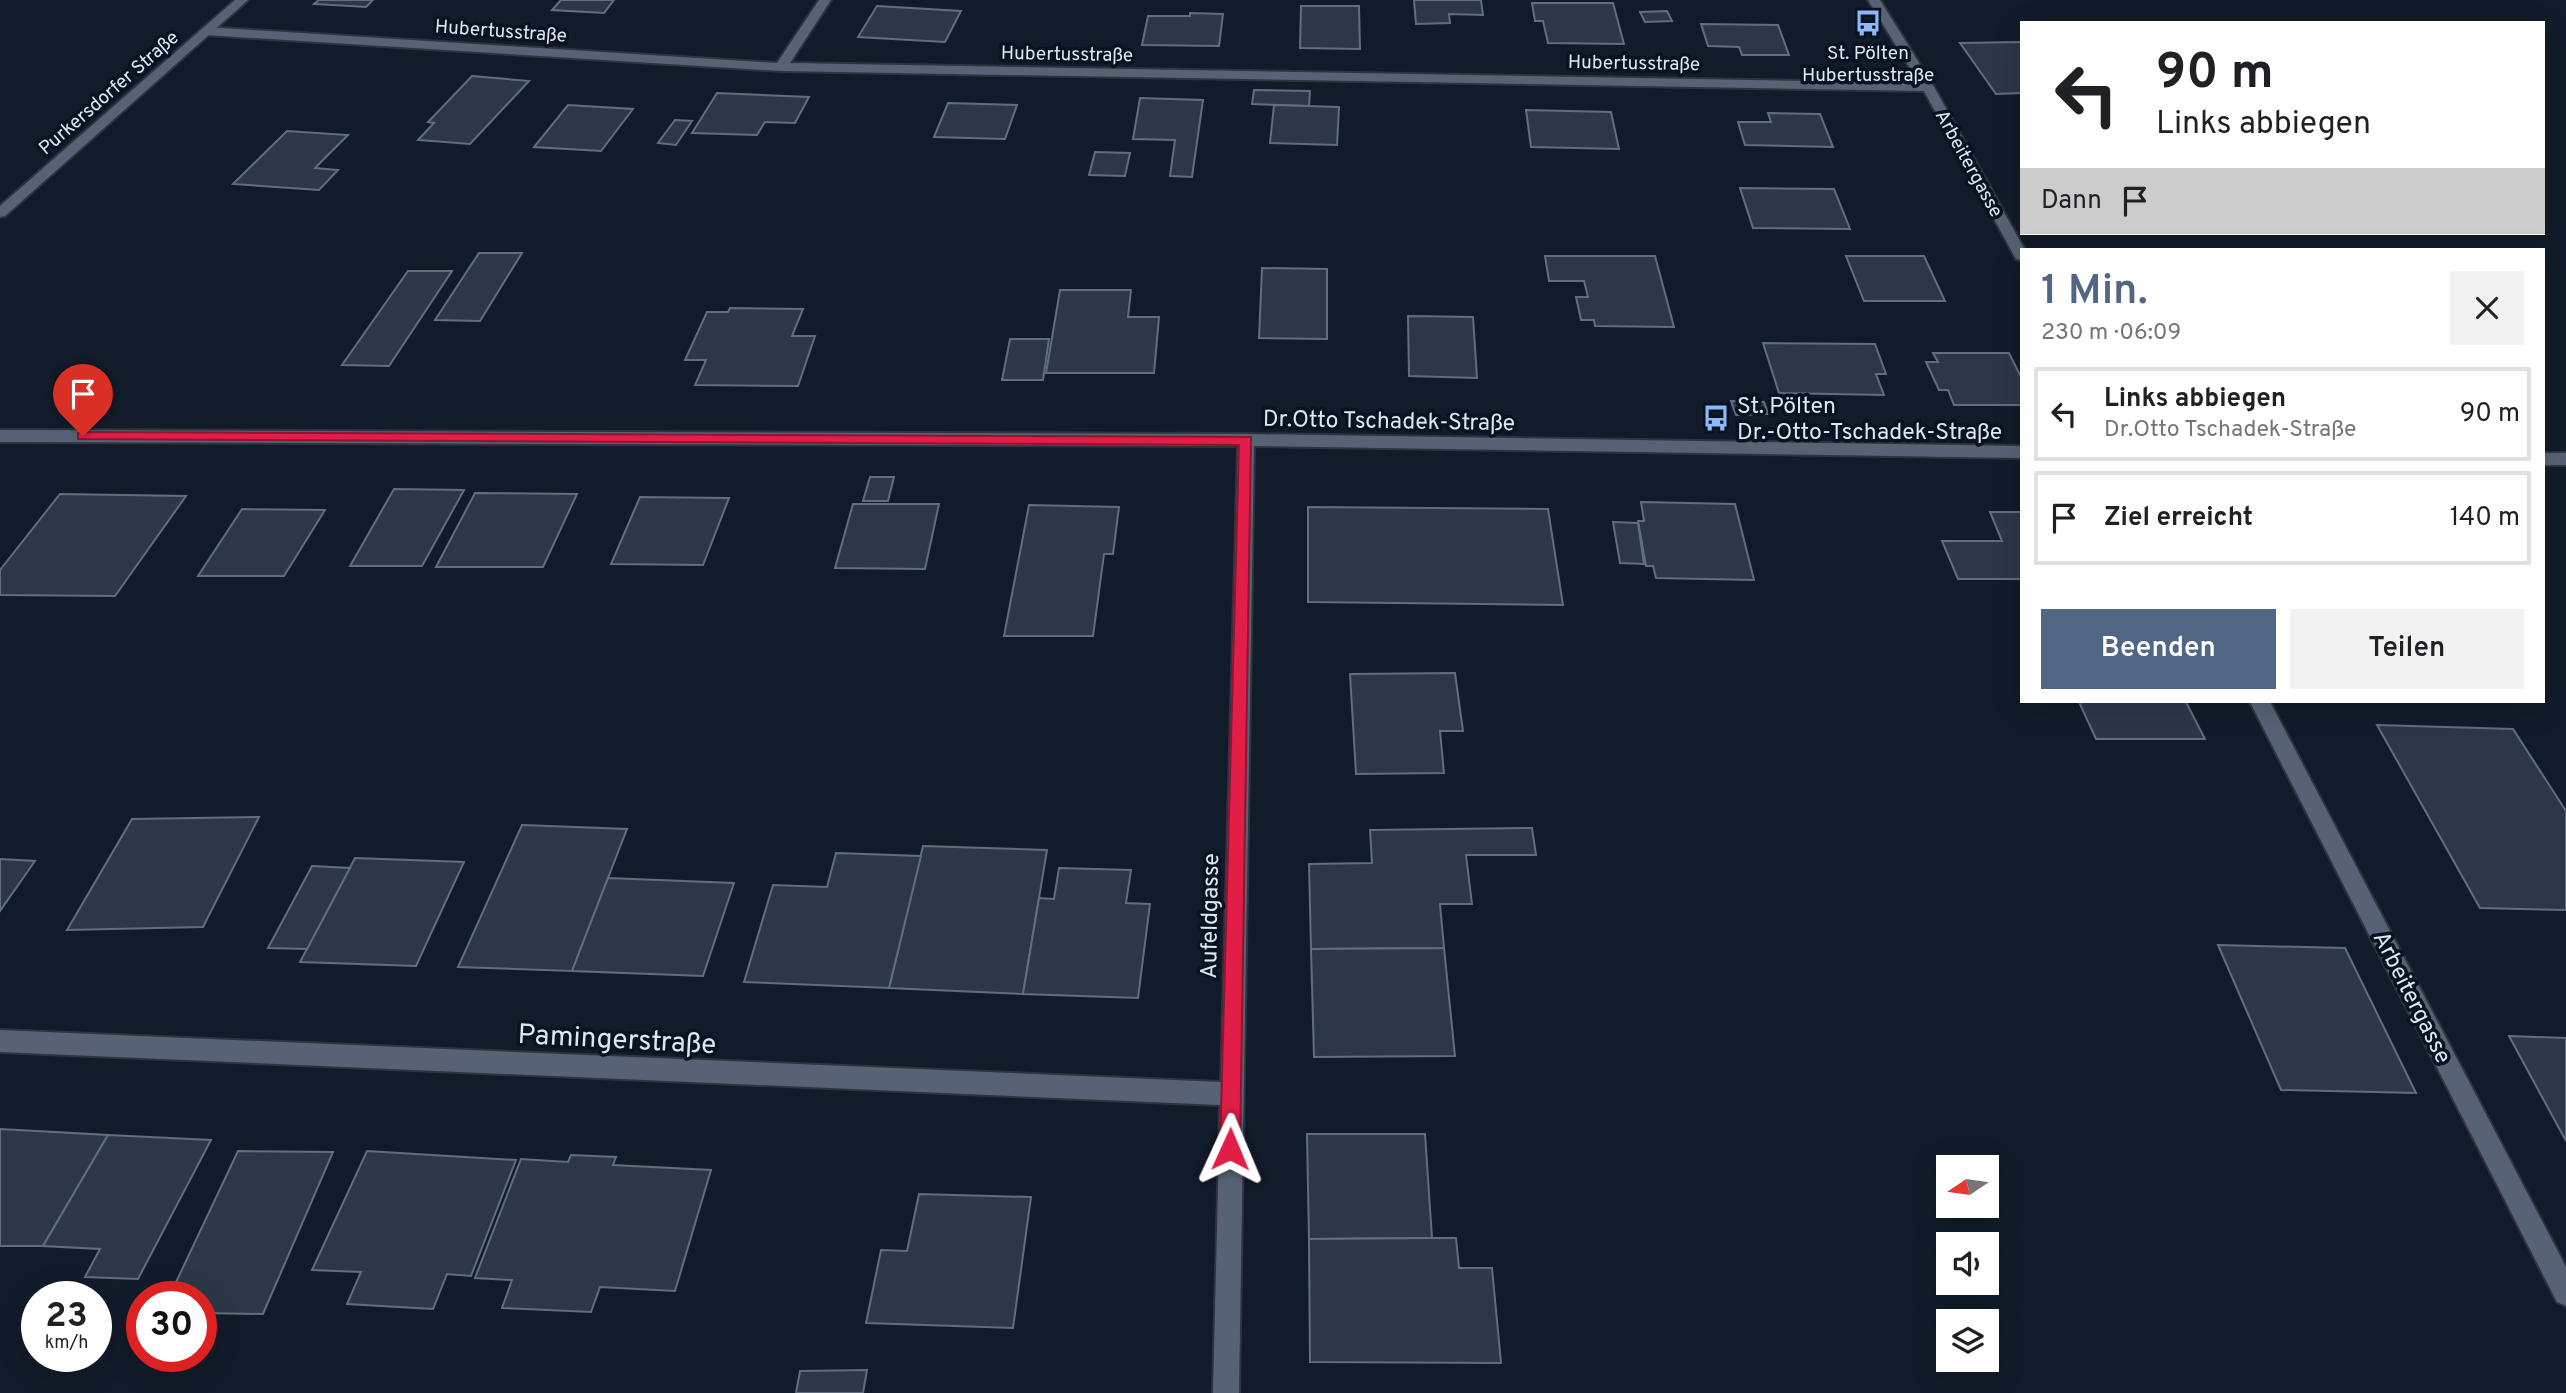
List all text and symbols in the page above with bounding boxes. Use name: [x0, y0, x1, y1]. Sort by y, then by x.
bus stop icon: St. Pölten Hubertusstraße: [1853, 8, 1883, 38]
street label: Hubertusstraße: [434, 15, 568, 49]
street label: Purkersdorfer Straße: [34, 26, 184, 161]
street label: Hubertusstraße: [1001, 42, 1133, 68]
place label: St. Pölten Hubertusstraße: [1802, 42, 1934, 88]
text: 90 m: [2156, 44, 2274, 106]
icon: left: [2041, 49, 2132, 140]
street label: Hubertusstraße: [1568, 51, 1700, 77]
text: Links abbiegen: [2156, 105, 2371, 145]
street label: Arbeitergasse: [1929, 106, 2008, 222]
icon: arrive: [2116, 182, 2154, 220]
text: Dann: [2041, 185, 2102, 218]
text: 1 Min.: [2041, 266, 2148, 319]
button: close: [2450, 271, 2524, 345]
text: 230 m · 06:09: [2041, 319, 2181, 348]
pin: [53, 364, 113, 436]
icon: arrive: [64, 375, 102, 413]
text: Links abbiegen: [2104, 383, 2286, 416]
place label: St. Pölten Dr.-Otto-Tschadek-Straße: [1737, 393, 2002, 448]
icon: left: [2045, 395, 2083, 433]
text: 90 m: [2460, 398, 2520, 431]
bus stop icon: St. Pölten Dr.-Otto-Tschadek-Straße: [1701, 403, 1731, 433]
street label: Dr.Otto Tschadek-Straße: [1263, 406, 1515, 439]
text: Dr.Otto Tschadek-Straße: [2104, 416, 2356, 445]
icon: arrive: [2045, 499, 2083, 537]
text: Ziel erreicht: [2104, 502, 2253, 535]
text: 140 m: [2450, 502, 2520, 535]
button: Beenden: [2041, 609, 2276, 689]
button: Teilen: [2290, 609, 2524, 689]
street label: Aufeldgasse: [1196, 853, 1227, 979]
street label: Arbeitergasse: [2365, 927, 2456, 1069]
street label: Pamingerstraße: [517, 1018, 717, 1064]
position arrow: [1193, 1112, 1267, 1186]
north arrow: [1936, 1155, 1998, 1218]
map controls: [1936, 1155, 1999, 1372]
button: sound: [1936, 1232, 1999, 1295]
speed limit sign: 30: [126, 1281, 217, 1372]
text: 23: [45, 1295, 88, 1339]
button: layers: [1936, 1309, 1999, 1372]
text: km/h: [45, 1332, 88, 1355]

